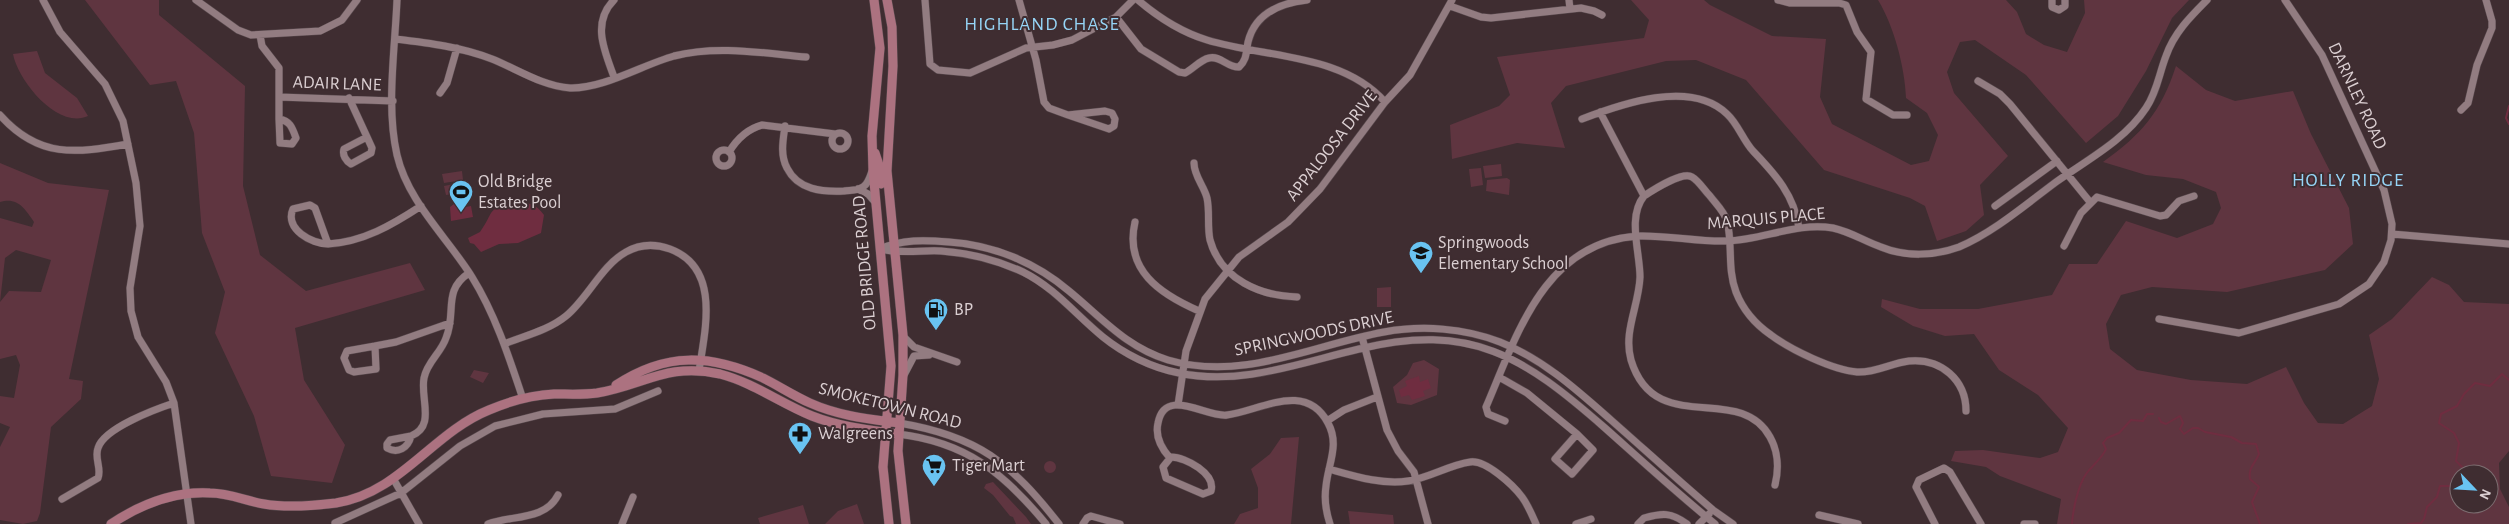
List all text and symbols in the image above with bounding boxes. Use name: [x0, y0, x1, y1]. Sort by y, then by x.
district label: HIGHLAND CHASE: [964, 15, 1120, 34]
street label: DARNLEY ROAD: [2324, 40, 2390, 152]
street label: ADAIR LANE: [292, 73, 382, 95]
street label: APPALOOSA DRIVE: [1283, 87, 1381, 205]
district label: HOLLY RIDGE: [2292, 171, 2404, 190]
place label: Old Bridge Estates Pool: [478, 173, 562, 212]
sports icon: Old Bridge Estates Pool: [448, 179, 474, 213]
street label: OLD BRIDGE ROAD: [850, 195, 880, 331]
street label: MARQUIS PLACE: [1706, 205, 1826, 233]
place label: Springwoods Elementary School: [1438, 234, 1569, 273]
school or university icon: Springwoods Elementary School: [1408, 240, 1434, 274]
fuel station icon: BP: [923, 297, 949, 331]
place label: BP: [954, 301, 973, 319]
street label: SPRINGWOODS DRIVE: [1233, 308, 1395, 360]
street label: SMOKETOWN ROAD: [817, 380, 963, 432]
pharmacy icon: Walgreens: [787, 421, 813, 455]
place label: Walgreens: [818, 425, 893, 443]
supermarket icon: Tiger Mart: [921, 453, 947, 487]
place label: Tiger Mart: [952, 457, 1025, 475]
north arrow: [2449, 464, 2499, 514]
text: N: [2476, 487, 2493, 501]

